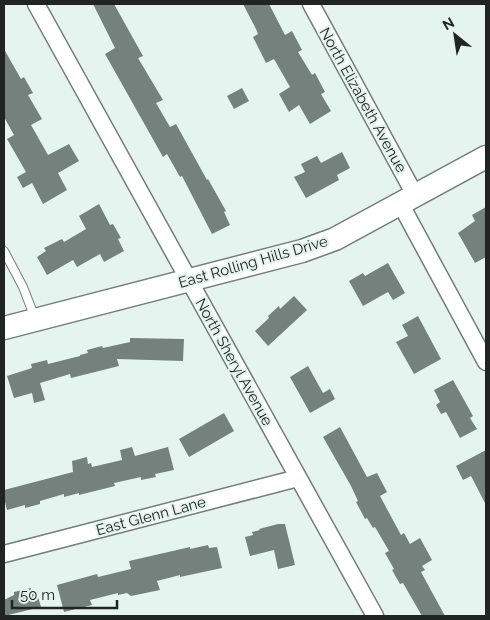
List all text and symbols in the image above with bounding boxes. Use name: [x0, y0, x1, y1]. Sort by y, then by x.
north arrow: [430, 10, 480, 60]
text: N: [440, 14, 457, 33]
street label: North Elizabeth Avenue: [316, 24, 410, 176]
street label: East Rolling Hills Drive: [176, 232, 330, 292]
street label: North Sheryl Avenue: [191, 295, 277, 429]
street label: East Glenn Lane: [94, 493, 208, 539]
scale bar: [12, 578, 118, 610]
text: 50 m: [20, 586, 55, 604]

